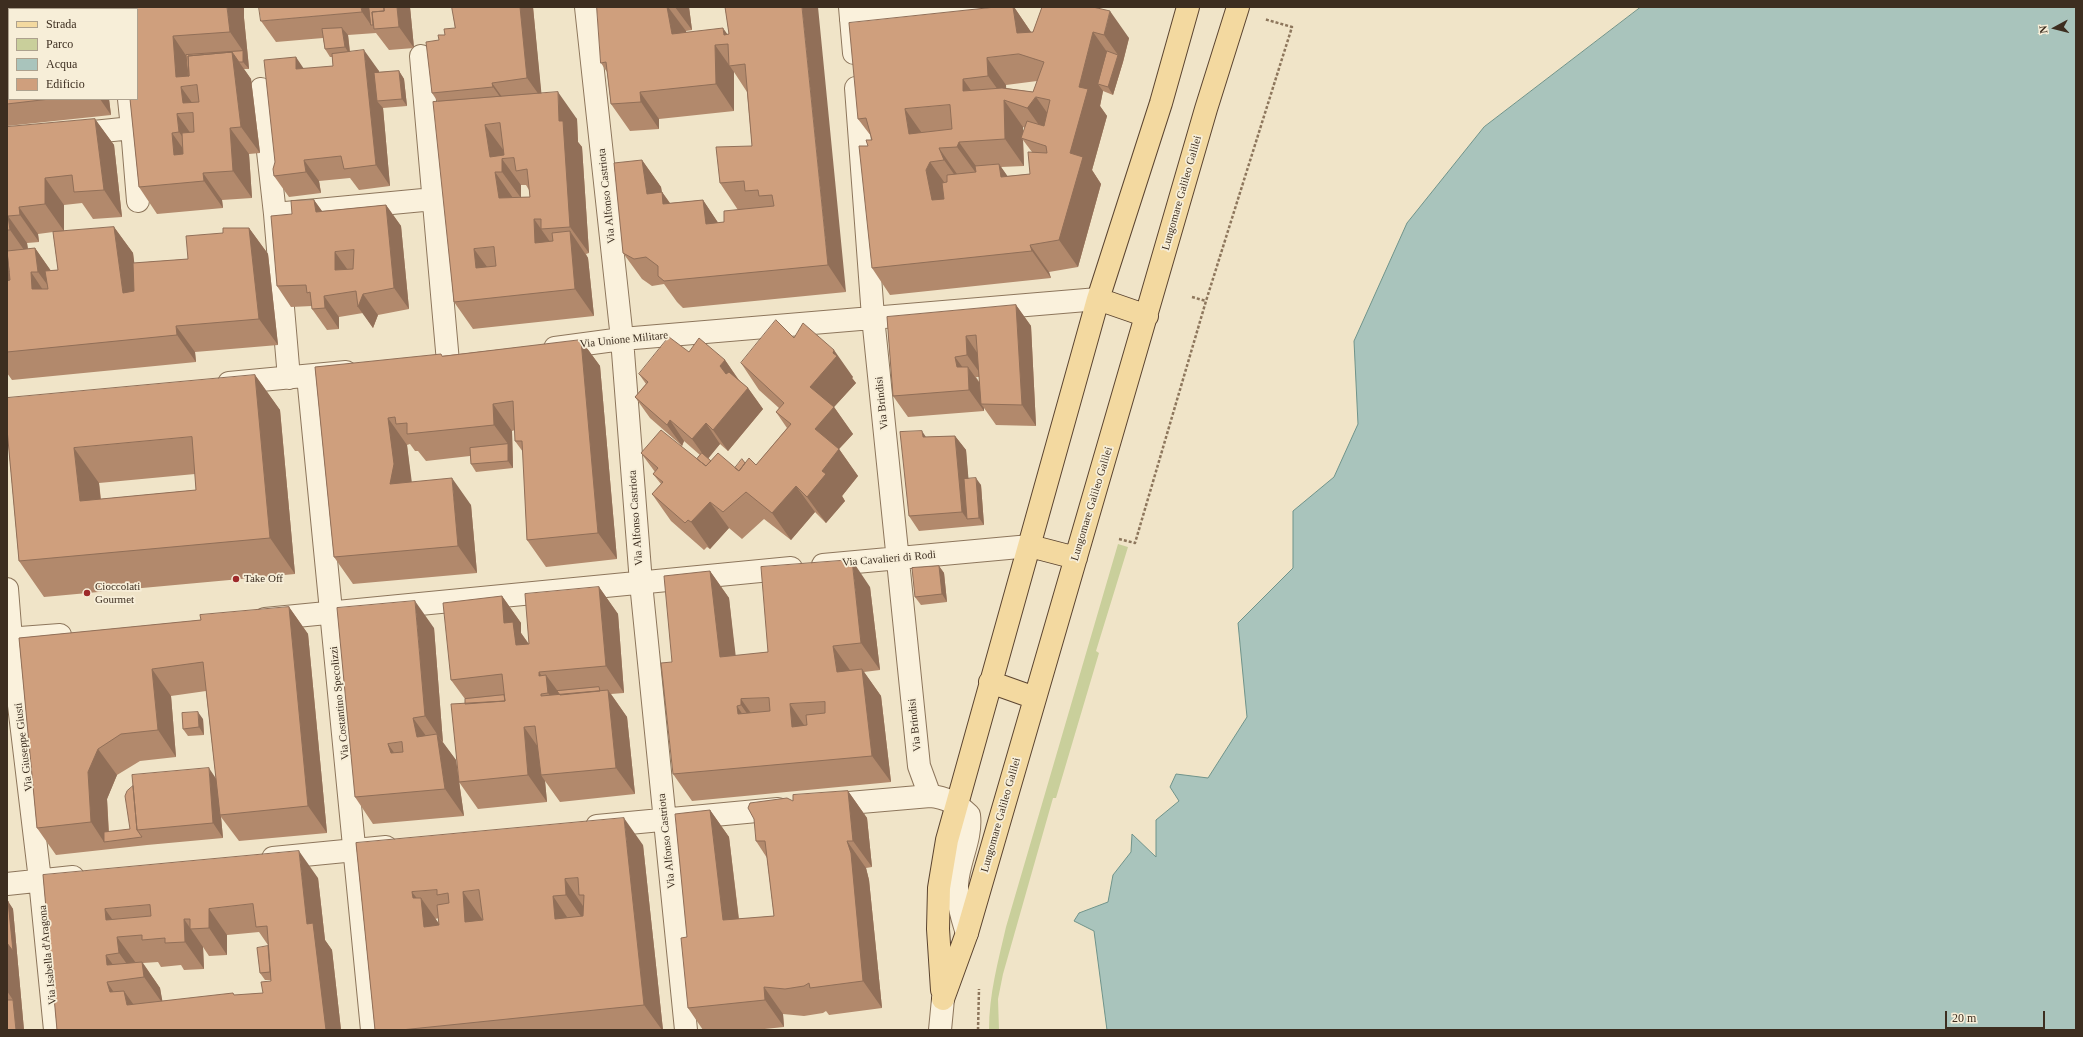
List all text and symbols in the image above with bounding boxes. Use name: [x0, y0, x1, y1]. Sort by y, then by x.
legend: [8, 8, 138, 100]
north arrow: [2035, 8, 2075, 48]
text: Strada: [46, 17, 77, 31]
text: N: [2037, 25, 2050, 34]
text: Parco: [46, 37, 73, 51]
text: Acqua: [46, 57, 77, 71]
text: Edificio: [46, 77, 85, 91]
street label: Lungomare Galileo Galilei: [1159, 134, 1205, 252]
street label: Via Alfonso Castriota: [595, 148, 619, 244]
street label: Via Unione Militare: [579, 329, 669, 351]
street label: Via Brindisi: [873, 376, 891, 430]
street label: Lungomare Galileo Galilei: [1068, 445, 1116, 563]
street label: Via Alfonso Castriota: [626, 470, 646, 566]
street label: Via Cavalieri di Rodi: [842, 548, 936, 570]
place label: Take Off: [244, 572, 283, 586]
marker: Take Off: [231, 574, 241, 584]
place label: Cioccolati Gourmet: [95, 580, 140, 606]
marker: Cioccolati Gourmet: [82, 588, 92, 598]
street label: Via Costantino Specolizzi: [327, 646, 353, 760]
street label: Via Brindisi: [906, 698, 924, 752]
street label: Via Giuseppe Giusti: [12, 702, 36, 792]
street label: Lungomare Galileo Galilei: [978, 756, 1024, 874]
street label: Via Alfonso Castriota: [655, 793, 679, 889]
street label: Via Isabella d'Aragona: [36, 904, 60, 1006]
scale bar: [1947, 1003, 2047, 1029]
text: 20 m: [1952, 1011, 1976, 1025]

